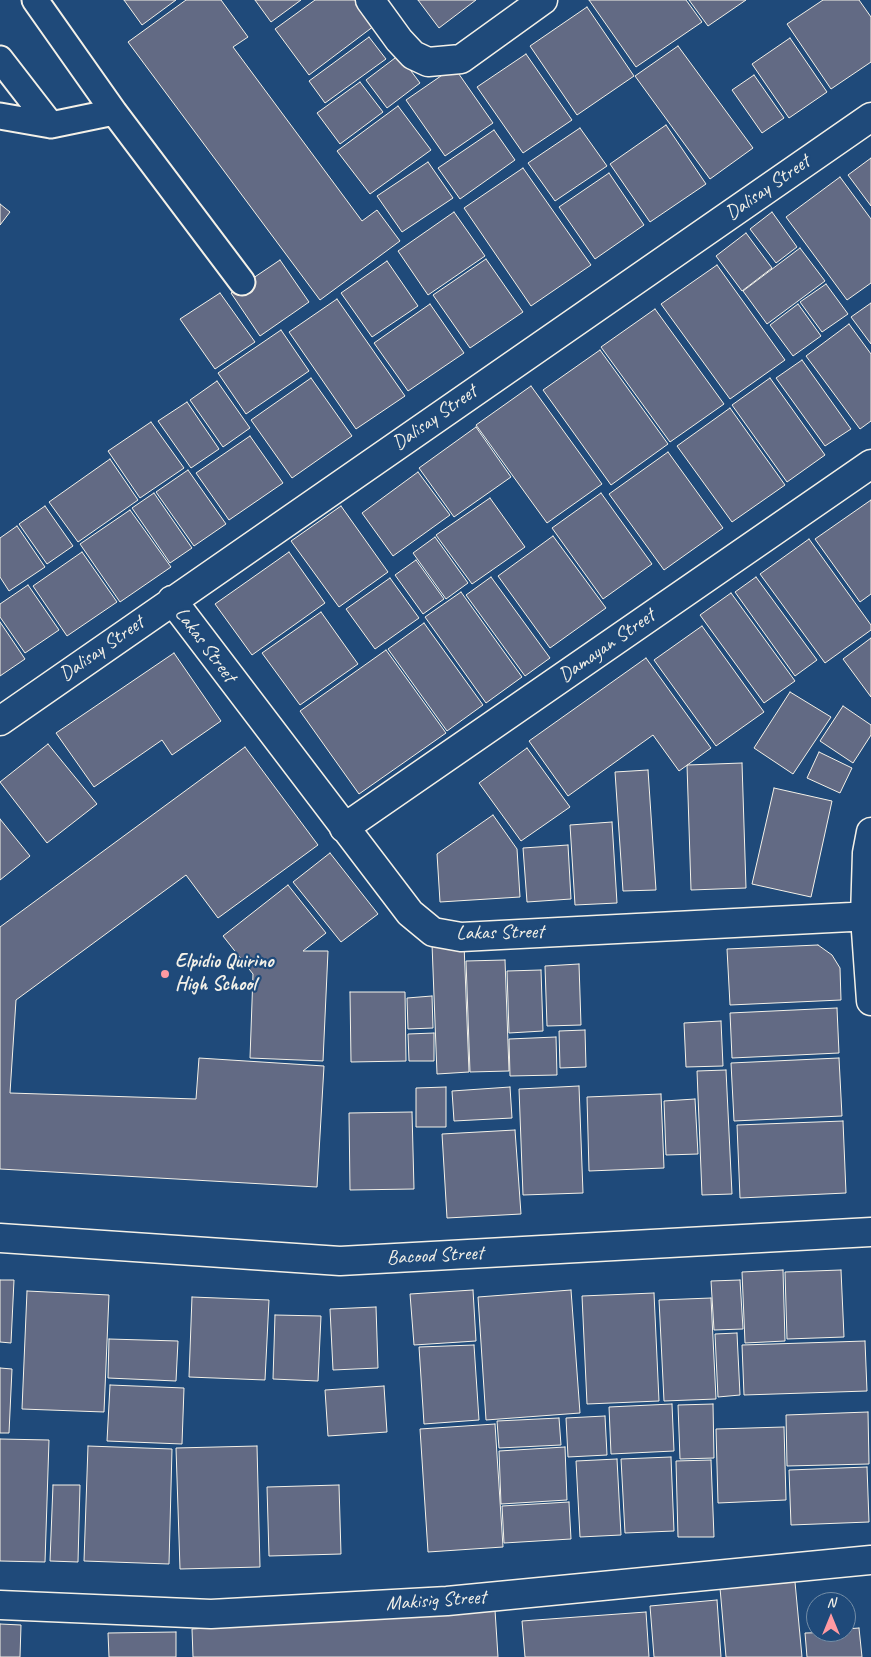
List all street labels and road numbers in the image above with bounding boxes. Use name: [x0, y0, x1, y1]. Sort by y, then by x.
street label: Dalisay Street: [721, 150, 815, 226]
street label: Dalisay Street: [388, 380, 482, 456]
street label: Lakas Street: [169, 603, 241, 687]
street label: Damayan Street: [554, 604, 660, 688]
street label: Dalisay Street: [55, 611, 149, 687]
street label: Lakas Street: [456, 920, 544, 946]
street label: Bacood Street: [386, 1241, 484, 1271]
street label: Makisig Street: [385, 1586, 487, 1616]

